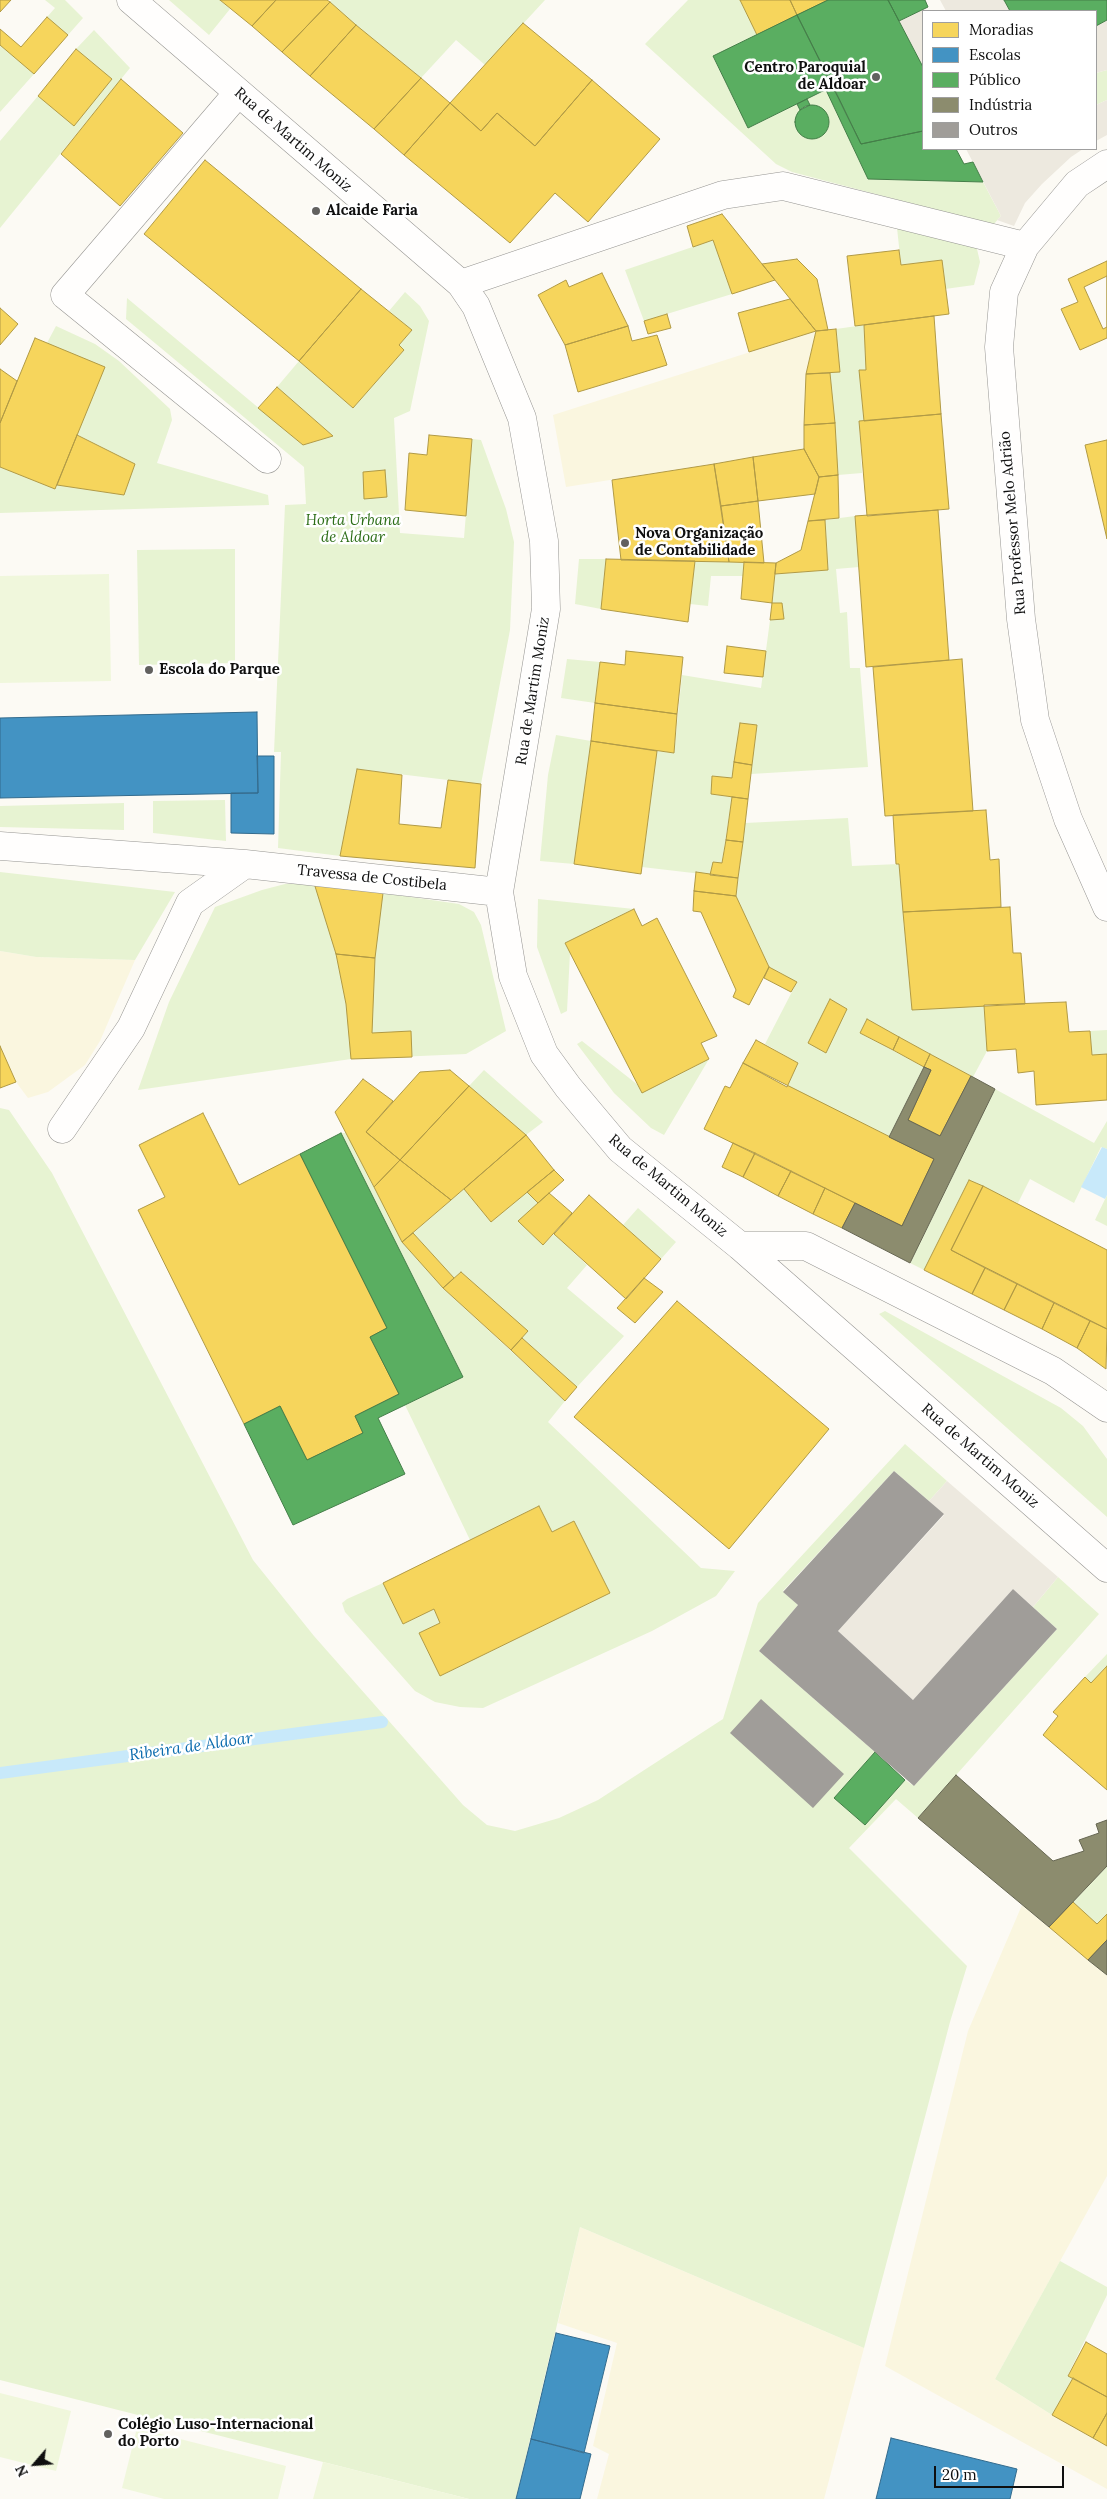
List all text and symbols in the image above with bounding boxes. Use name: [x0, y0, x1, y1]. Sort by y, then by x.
legend: [922, 10, 1097, 150]
text: Moradias: [969, 20, 1033, 39]
text: Escolas: [969, 45, 1021, 64]
place label: Centro Paroquial de Aldoar: [744, 59, 866, 94]
text: Público: [969, 70, 1021, 89]
marker: Centro Paroquial de Aldoar: [870, 71, 882, 83]
street label: Rua de Martim Moniz: [230, 84, 356, 196]
text: Indústria: [969, 95, 1032, 114]
text: Outros: [969, 120, 1018, 139]
place label: Alcaide Faria: [326, 202, 418, 220]
marker: Alcaide Faria: [310, 205, 322, 217]
street label: Rua Professor Melo Adrião: [996, 430, 1030, 616]
park label: Horta Urbana de Aldoar: [306, 512, 400, 547]
place label: Nova Organização de Contabilidade: [635, 525, 763, 560]
marker: Nova Organização de Contabilidade: [619, 537, 631, 549]
street label: Rua de Martim Moniz: [512, 616, 554, 766]
place label: Escola do Parque: [159, 661, 280, 679]
marker: Escola do Parque: [143, 664, 155, 676]
street label: Travessa de Costibela: [296, 861, 448, 895]
street label: Rua de Martim Moniz: [605, 1131, 731, 1241]
street label: Rua de Martim Moniz: [917, 1400, 1043, 1512]
water label: Ribeira de Aldoar: [128, 1729, 254, 1765]
place label: Colégio Luso-Internacional do Porto: [118, 2416, 313, 2451]
marker: Colégio Luso-Internacional do Porto: [102, 2428, 114, 2440]
north arrow: [10, 2439, 60, 2489]
scale bar: [937, 2456, 1067, 2488]
text: N: [11, 2462, 32, 2480]
text: 20 m: [942, 2465, 977, 2484]

